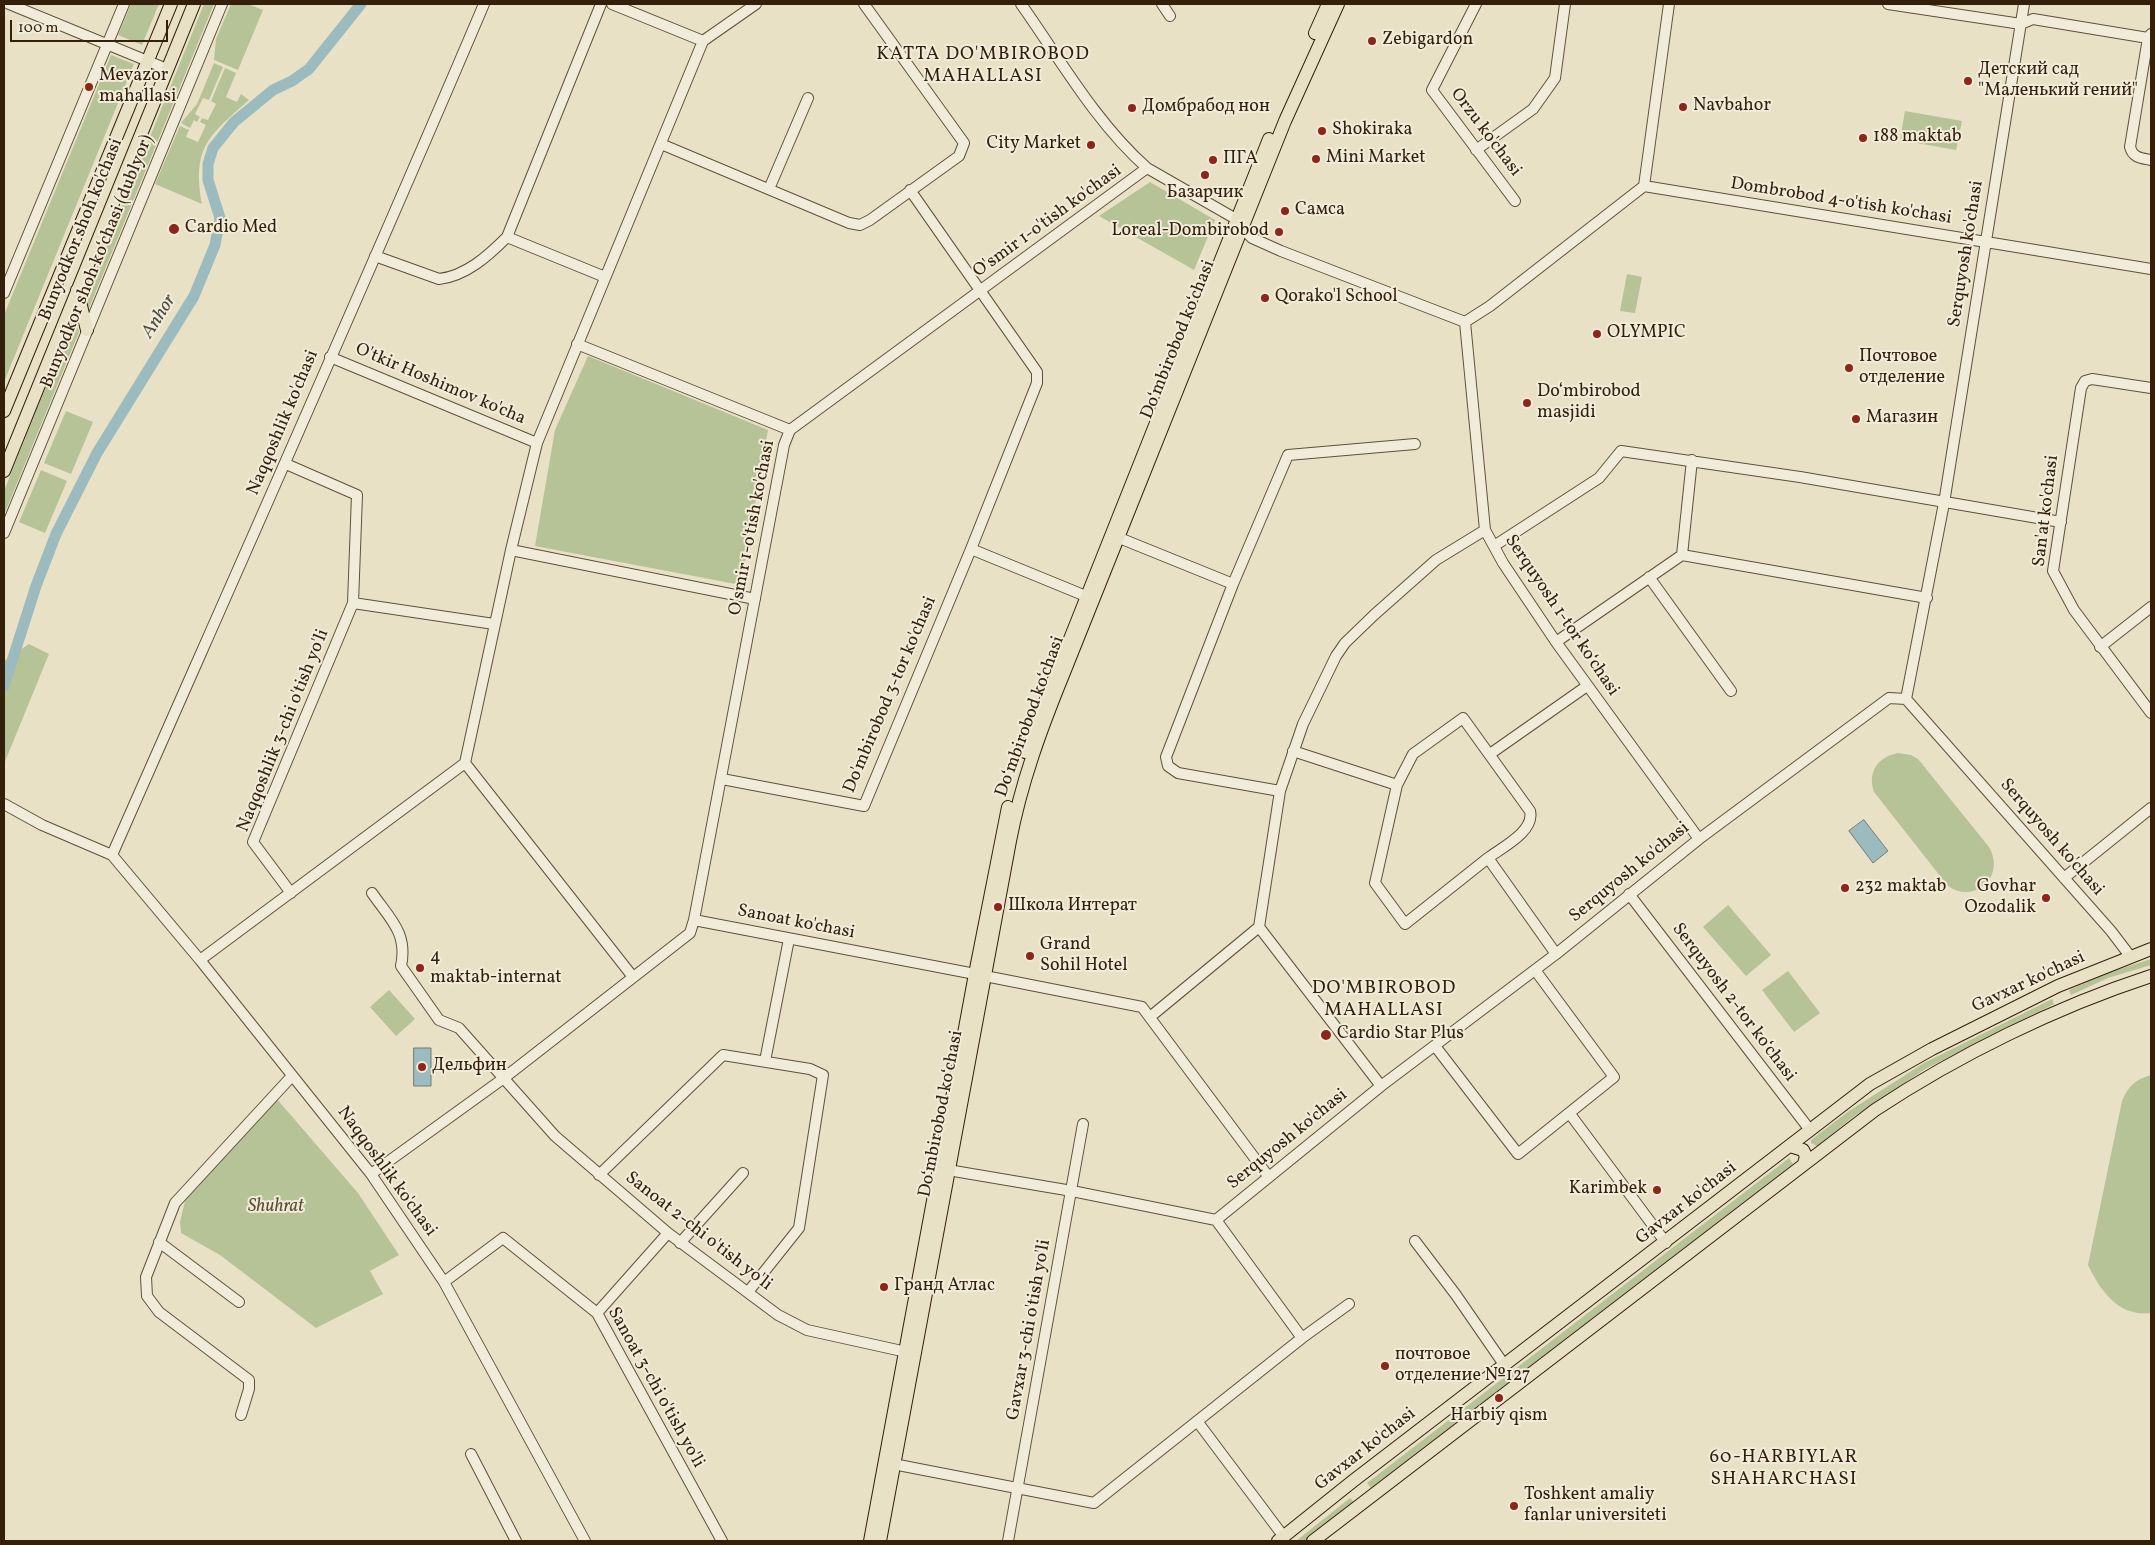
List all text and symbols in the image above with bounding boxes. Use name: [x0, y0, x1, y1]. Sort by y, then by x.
scale bar: [12, 10, 170, 42]
text: 100 m: [18, 18, 58, 39]
place label: Zebigardon: [1382, 30, 1473, 52]
marker: Zebigardon: [1366, 35, 1378, 47]
district label: KATTA DO'MBIROBOD MAHALLASI: [874, 45, 1092, 89]
place label: Детский сад "Маленький гений": [1978, 60, 2138, 102]
place label: Mevazor mahallasi: [99, 66, 176, 108]
marker: Детский сад "Маленький гений": [1962, 75, 1974, 87]
marker: Mevazor mahallasi: [83, 81, 95, 93]
street label: Orzu ko'chasi: [1445, 85, 1525, 181]
place label: Navbahor: [1693, 96, 1771, 118]
place label: Домбрабод нон: [1142, 97, 1270, 119]
marker: Navbahor: [1677, 101, 1689, 113]
marker: Домбрабод нон: [1126, 102, 1138, 114]
place label: Shokiraka: [1332, 120, 1413, 142]
marker: Shokiraka: [1316, 125, 1328, 137]
place label: 188 maktab: [1873, 127, 1962, 149]
street label: Bunyodkor shoh koʻchasi (dublyor): [37, 132, 159, 392]
marker: 188 maktab: [1857, 132, 1869, 144]
place label: City Market: [987, 134, 1081, 156]
street label: Bunyodkor shoh ko'chasi: [36, 136, 128, 324]
marker: City Market: [1085, 139, 1097, 151]
place label: Mini Market: [1326, 148, 1426, 170]
place label: ПГА: [1223, 149, 1258, 171]
marker: Mini Market: [1310, 153, 1322, 165]
marker: ПГА: [1207, 154, 1219, 166]
street label: O'smir 1-o'tish ko'chasi: [970, 161, 1126, 283]
marker: Базарчик: [1199, 169, 1211, 181]
street label: Dombrobod 4-o'tish ko'chasi: [1729, 174, 1953, 230]
street label: Serquyosh ko'chasi: [1945, 179, 1989, 329]
place label: Базарчик: [1167, 183, 1243, 205]
place label: Самса: [1295, 200, 1345, 222]
marker: Самса: [1279, 205, 1291, 217]
place label: Cardio Med: [185, 218, 277, 240]
place label: Loreal-Dombirobod: [1112, 221, 1269, 243]
marker: Cardio Med: [167, 222, 181, 236]
marker: Loreal-Dombirobod: [1273, 226, 1285, 238]
street label: Doʻmbirobod koʻchasi: [1137, 257, 1221, 423]
place label: Qorako'l School: [1275, 287, 1398, 309]
water label: Anhor: [138, 291, 182, 343]
marker: Qorako'l School: [1259, 292, 1271, 304]
place label: OLYMPIC: [1607, 323, 1686, 345]
marker: OLYMPIC: [1591, 328, 1603, 340]
street label: O'tkir Hoshimov ko'cha: [352, 339, 528, 431]
street label: Naqqoshlik ko'chasi: [244, 347, 324, 499]
place label: Почтовое отделение: [1859, 347, 1945, 389]
marker: Почтовое отделение: [1843, 362, 1855, 374]
place label: Do‘mbirobod masjidi: [1537, 382, 1641, 424]
marker: Do‘mbirobod masjidi: [1521, 397, 1533, 409]
place label: Магазин: [1866, 408, 1938, 430]
marker: Магазин: [1850, 413, 1862, 425]
street label: O'smir 1-o'tish ko'chasi: [725, 438, 781, 618]
street label: San'at ko'chasi: [2029, 454, 2065, 568]
street label: Serquyosh 1-tor koʻchasi: [1499, 531, 1623, 701]
street label: Do'mbirobod 3-tor ko'chasi: [840, 593, 942, 797]
street label: Naqqoshlik 3-chi o'tish yo'li: [233, 626, 335, 836]
street label: Doʻmbirobod koʻchasi: [992, 634, 1070, 800]
street label: Serquyosh ko'chasi: [1994, 775, 2108, 901]
street label: Serquyosh ko'chasi: [1566, 818, 1694, 928]
place label: 232 maktab: [1855, 877, 1946, 899]
place label: Govhar Ozodalik: [1965, 877, 2036, 920]
marker: 232 maktab: [1839, 882, 1851, 894]
marker: Govhar Ozodalik: [2040, 892, 2052, 904]
place label: Школа Интерат: [1008, 896, 1137, 918]
street label: Sanoat ko'chasi: [735, 901, 857, 945]
marker: Школа Интерат: [992, 901, 1004, 913]
street label: Serquyosh 2-tor koʻchasi: [1666, 919, 1800, 1087]
place label: Grand Sohil Hotel: [1040, 935, 1128, 978]
place label: 4 maktab-internat: [430, 947, 562, 990]
street label: Gavxar ko'chasi: [1969, 947, 2089, 1019]
marker: Grand Sohil Hotel: [1024, 950, 1036, 962]
marker: 4 maktab-internat: [414, 962, 426, 974]
district label: DO'MBIROBOD MAHALLASI: [1310, 979, 1458, 1023]
place label: Cardio Star Plus: [1337, 1024, 1464, 1046]
marker: Cardio Star Plus: [1319, 1028, 1333, 1042]
street label: Doʻmbirobod koʻchasi: [915, 1029, 969, 1199]
place label: Дельфин: [432, 1056, 507, 1078]
marker: Дельфин: [416, 1061, 428, 1073]
street label: Serquyosh ko'chasi: [1224, 1085, 1352, 1195]
street label: Naqqoshlik ko'chasi: [332, 1103, 440, 1241]
street label: Gavxar ko'chasi: [1632, 1158, 1742, 1250]
street label: Sanoat 2-chi o'tish yo'li: [620, 1168, 776, 1296]
place label: Karimbek: [1569, 1179, 1647, 1201]
marker: Karimbek: [1651, 1184, 1663, 1196]
park label: Shuhrat: [248, 1197, 304, 1219]
street label: Gavxar 3-chi o'tish yo'li: [1003, 1238, 1057, 1422]
place label: Гранд Атлас: [894, 1276, 995, 1298]
marker: Гранд Атлас: [878, 1281, 890, 1293]
street label: Sanoat 3-chi o'tish yo'li: [602, 1304, 708, 1472]
place label: почтовое отделение №127: [1395, 1345, 1531, 1388]
marker: почтовое отделение №127: [1379, 1360, 1391, 1372]
marker: Harbiy qism: [1493, 1392, 1505, 1404]
street label: Gavxar ko'chasi: [1311, 1404, 1421, 1496]
place label: Harbiy qism: [1450, 1406, 1548, 1428]
district label: 60-HARBIYLAR SHAHARCHASI: [1708, 1448, 1860, 1492]
place label: Toshkent amaliy fanlar universiteti: [1524, 1485, 1667, 1528]
marker: Toshkent amaliy fanlar universiteti: [1508, 1500, 1520, 1512]

